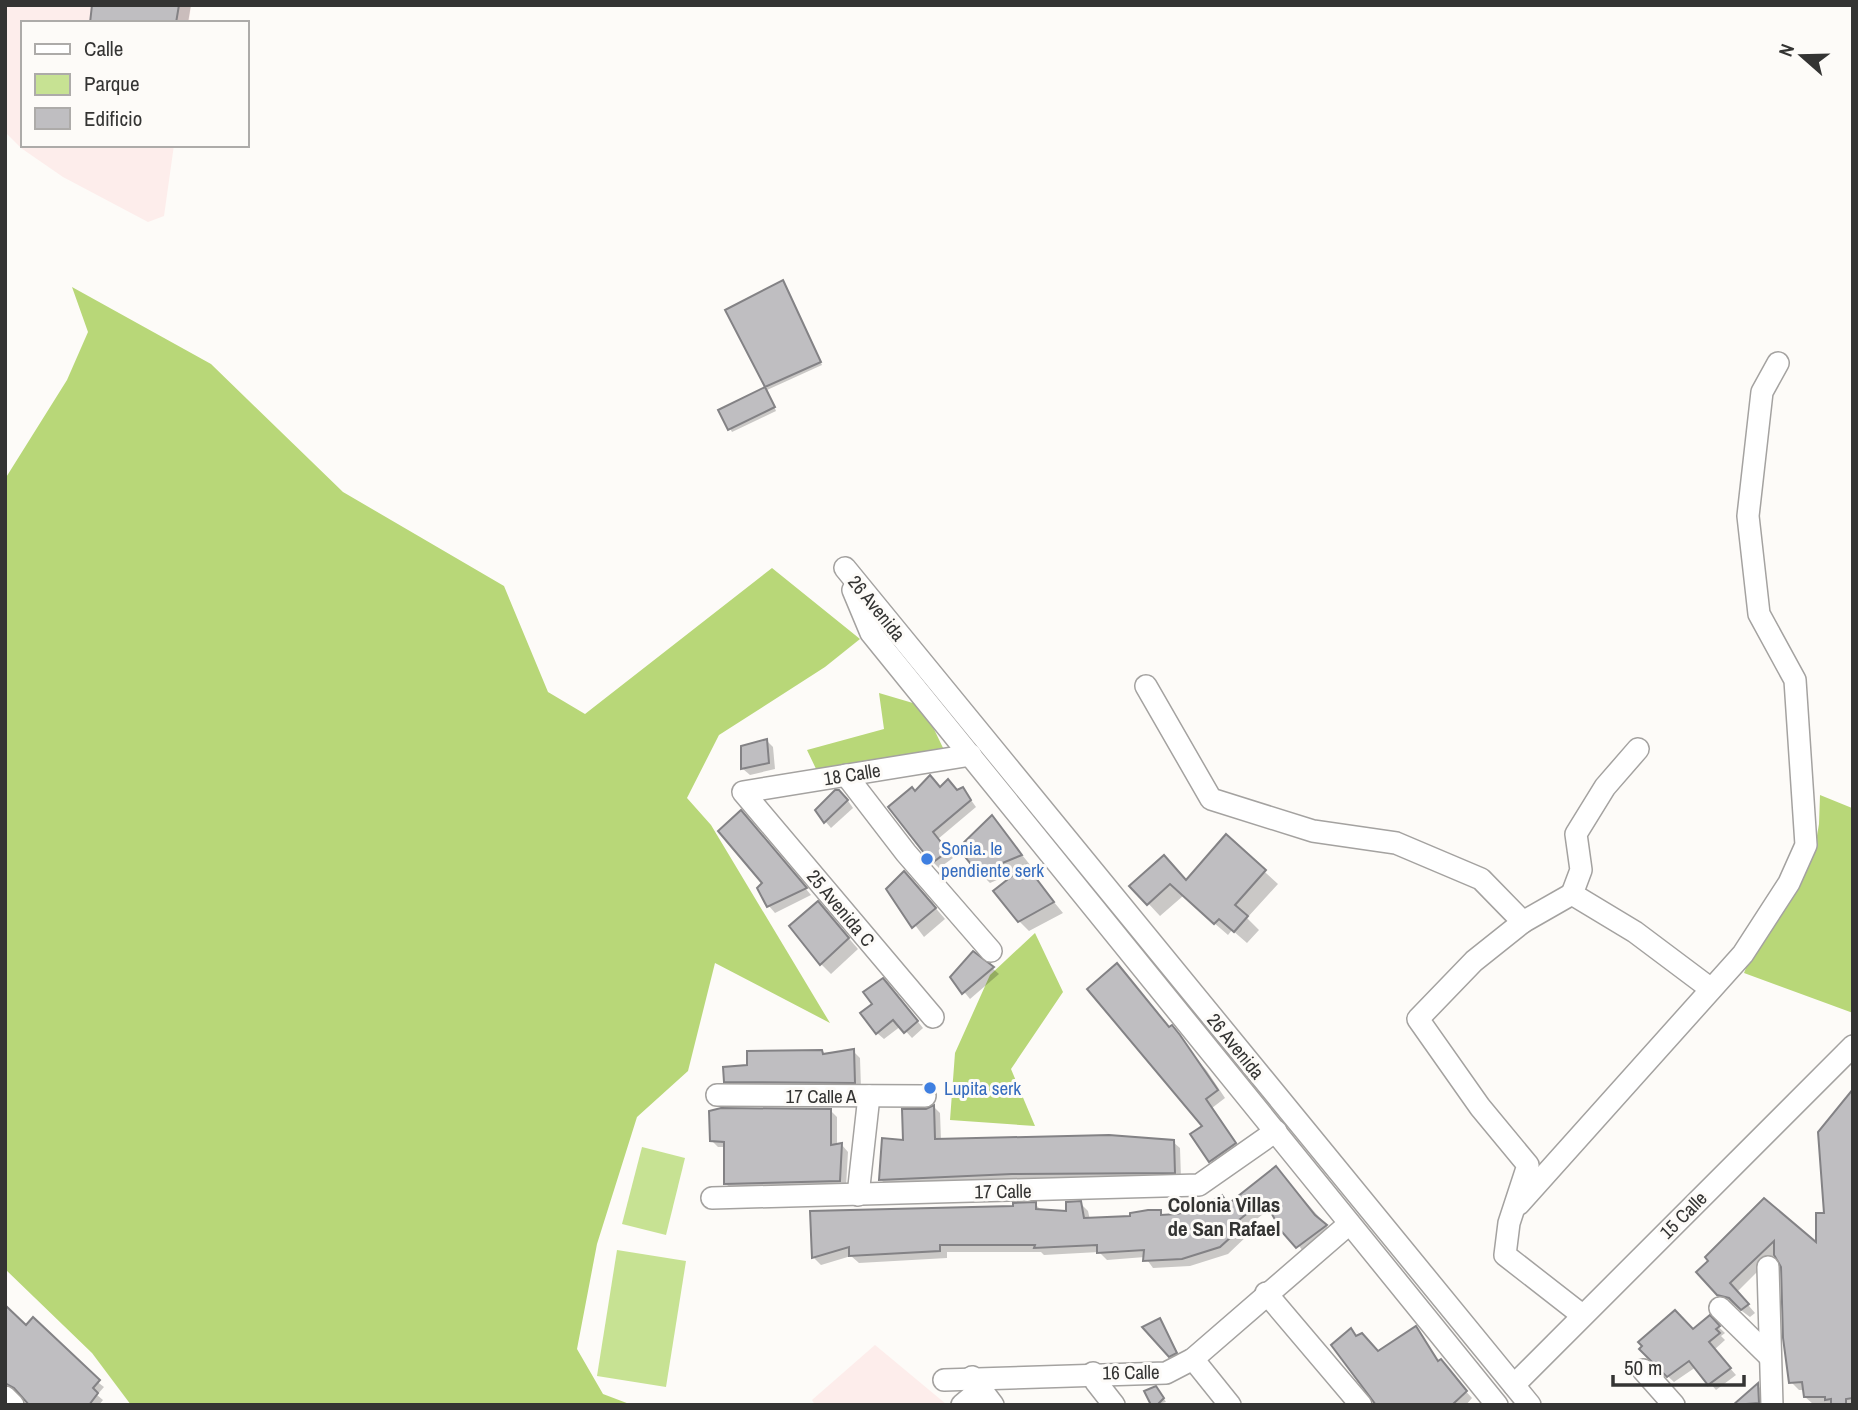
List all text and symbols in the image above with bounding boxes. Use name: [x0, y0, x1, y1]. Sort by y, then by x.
legend: [21, 21, 248, 147]
north arrow: [1767, 21, 1837, 91]
text: Calle: [84, 34, 123, 63]
text: N: [1772, 40, 1800, 60]
text: Parque: [84, 69, 140, 98]
text: Edificio: [84, 104, 142, 133]
street label: 26 Avenida: [842, 570, 912, 647]
street label: 18 Calle: [822, 757, 882, 791]
place label: Sonia. le pendiente serk: [941, 835, 1044, 883]
marker: Sonia. le pendiente serk: [919, 851, 935, 867]
street label: 25 Avenida C: [801, 864, 881, 952]
street label: 26 Avenida: [1201, 1008, 1271, 1085]
place label: Lupita serk: [944, 1075, 1021, 1101]
marker: Lupita serk: [922, 1080, 938, 1096]
street label: 17 Calle A: [785, 1083, 857, 1109]
street label: 17 Calle: [974, 1178, 1032, 1204]
street label: 15 Calle: [1654, 1186, 1712, 1244]
district label: Colonia Villas de San Rafael: [1168, 1190, 1280, 1243]
scale bar: [1613, 1344, 1744, 1388]
text: 50 m: [1624, 1353, 1662, 1382]
street label: 16 Calle: [1102, 1359, 1160, 1385]

